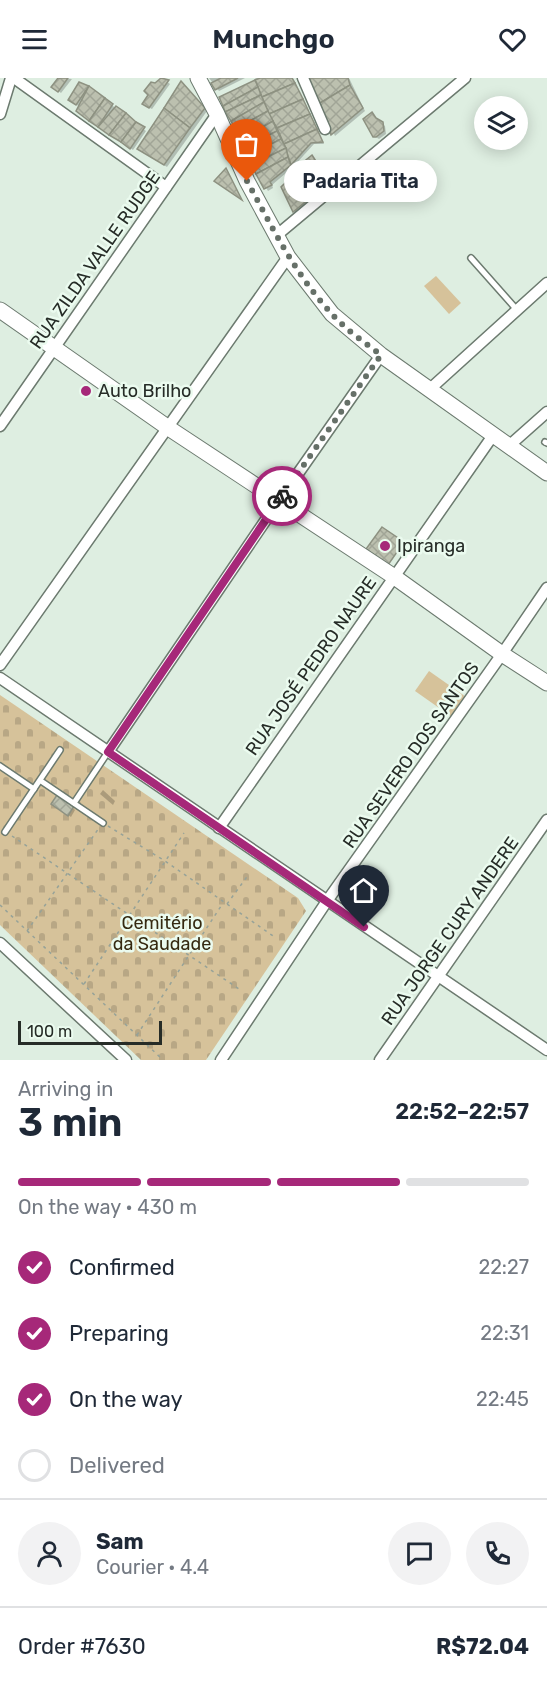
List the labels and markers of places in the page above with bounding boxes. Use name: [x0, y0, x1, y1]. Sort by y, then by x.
pin: [221, 119, 272, 181]
callout: Padaria Tita: [283, 160, 436, 202]
place label: Auto Brilho: [98, 380, 191, 402]
marker: Auto Brilho: [79, 384, 93, 398]
place label: Ipiranga: [397, 535, 465, 557]
marker: Ipiranga: [378, 539, 392, 553]
pin: [338, 865, 389, 927]

